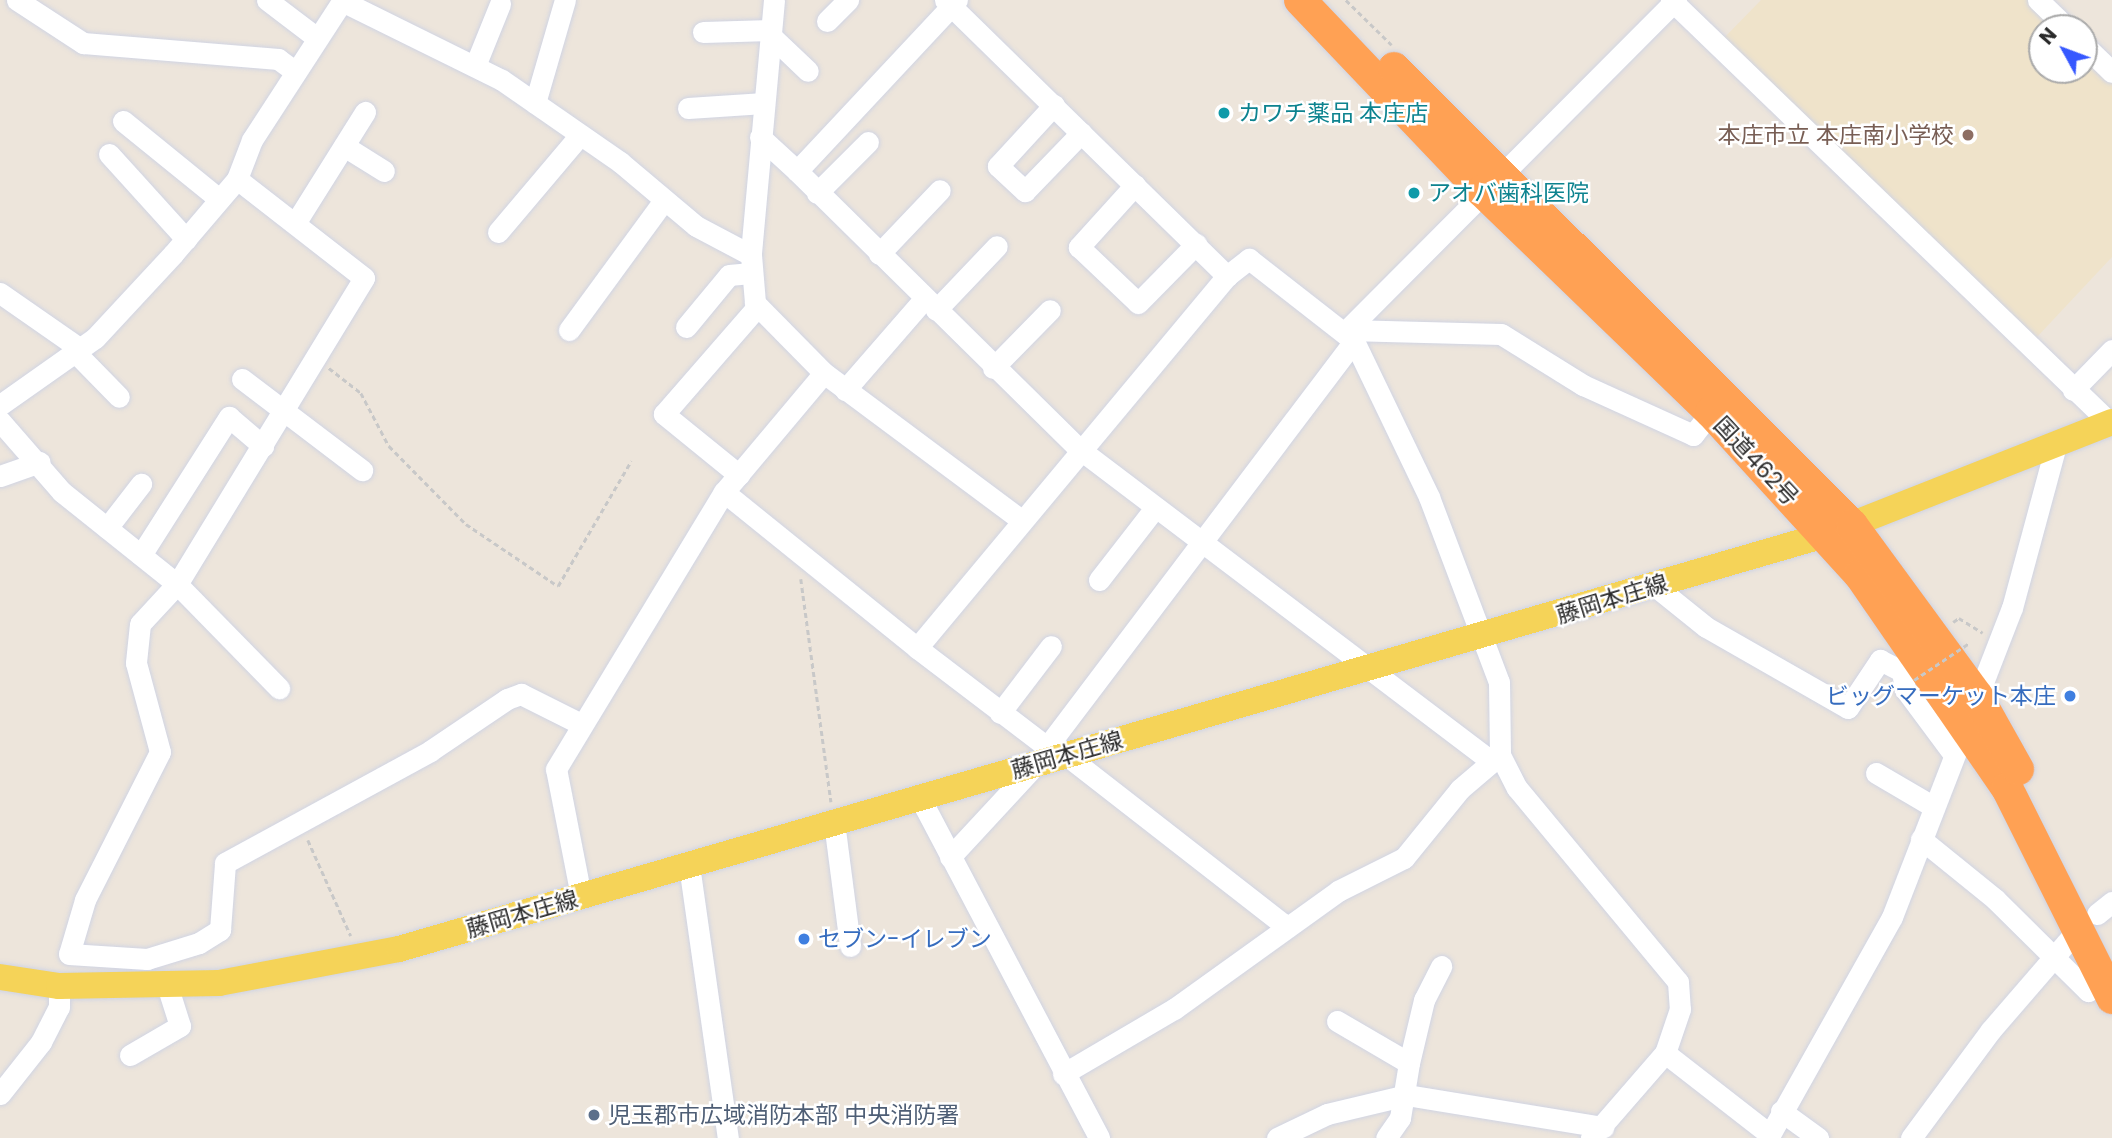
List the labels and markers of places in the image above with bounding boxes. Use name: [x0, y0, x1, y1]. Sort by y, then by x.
place label: カワチ薬品 本庄店: [1238, 99, 1428, 127]
marker: カワチ薬品 本庄店: [1216, 105, 1232, 121]
place label: 本庄市立 本庄南小学校: [1718, 121, 1954, 149]
marker: 本庄市立 本庄南小学校: [1960, 127, 1976, 143]
place label: アオバ歯科医院: [1428, 179, 1589, 207]
marker: アオバ歯科医院: [1406, 185, 1422, 201]
place label: ビッグマーケット本庄: [1826, 682, 2056, 710]
marker: ビッグマーケット本庄: [2062, 688, 2078, 704]
place label: セブン-イレブン: [818, 925, 992, 953]
marker: セブン-イレブン: [796, 931, 812, 947]
place label: 児玉郡市広域消防本部 中央消防署: [608, 1101, 959, 1129]
marker: 児玉郡市広域消防本部 中央消防署: [586, 1107, 602, 1123]

